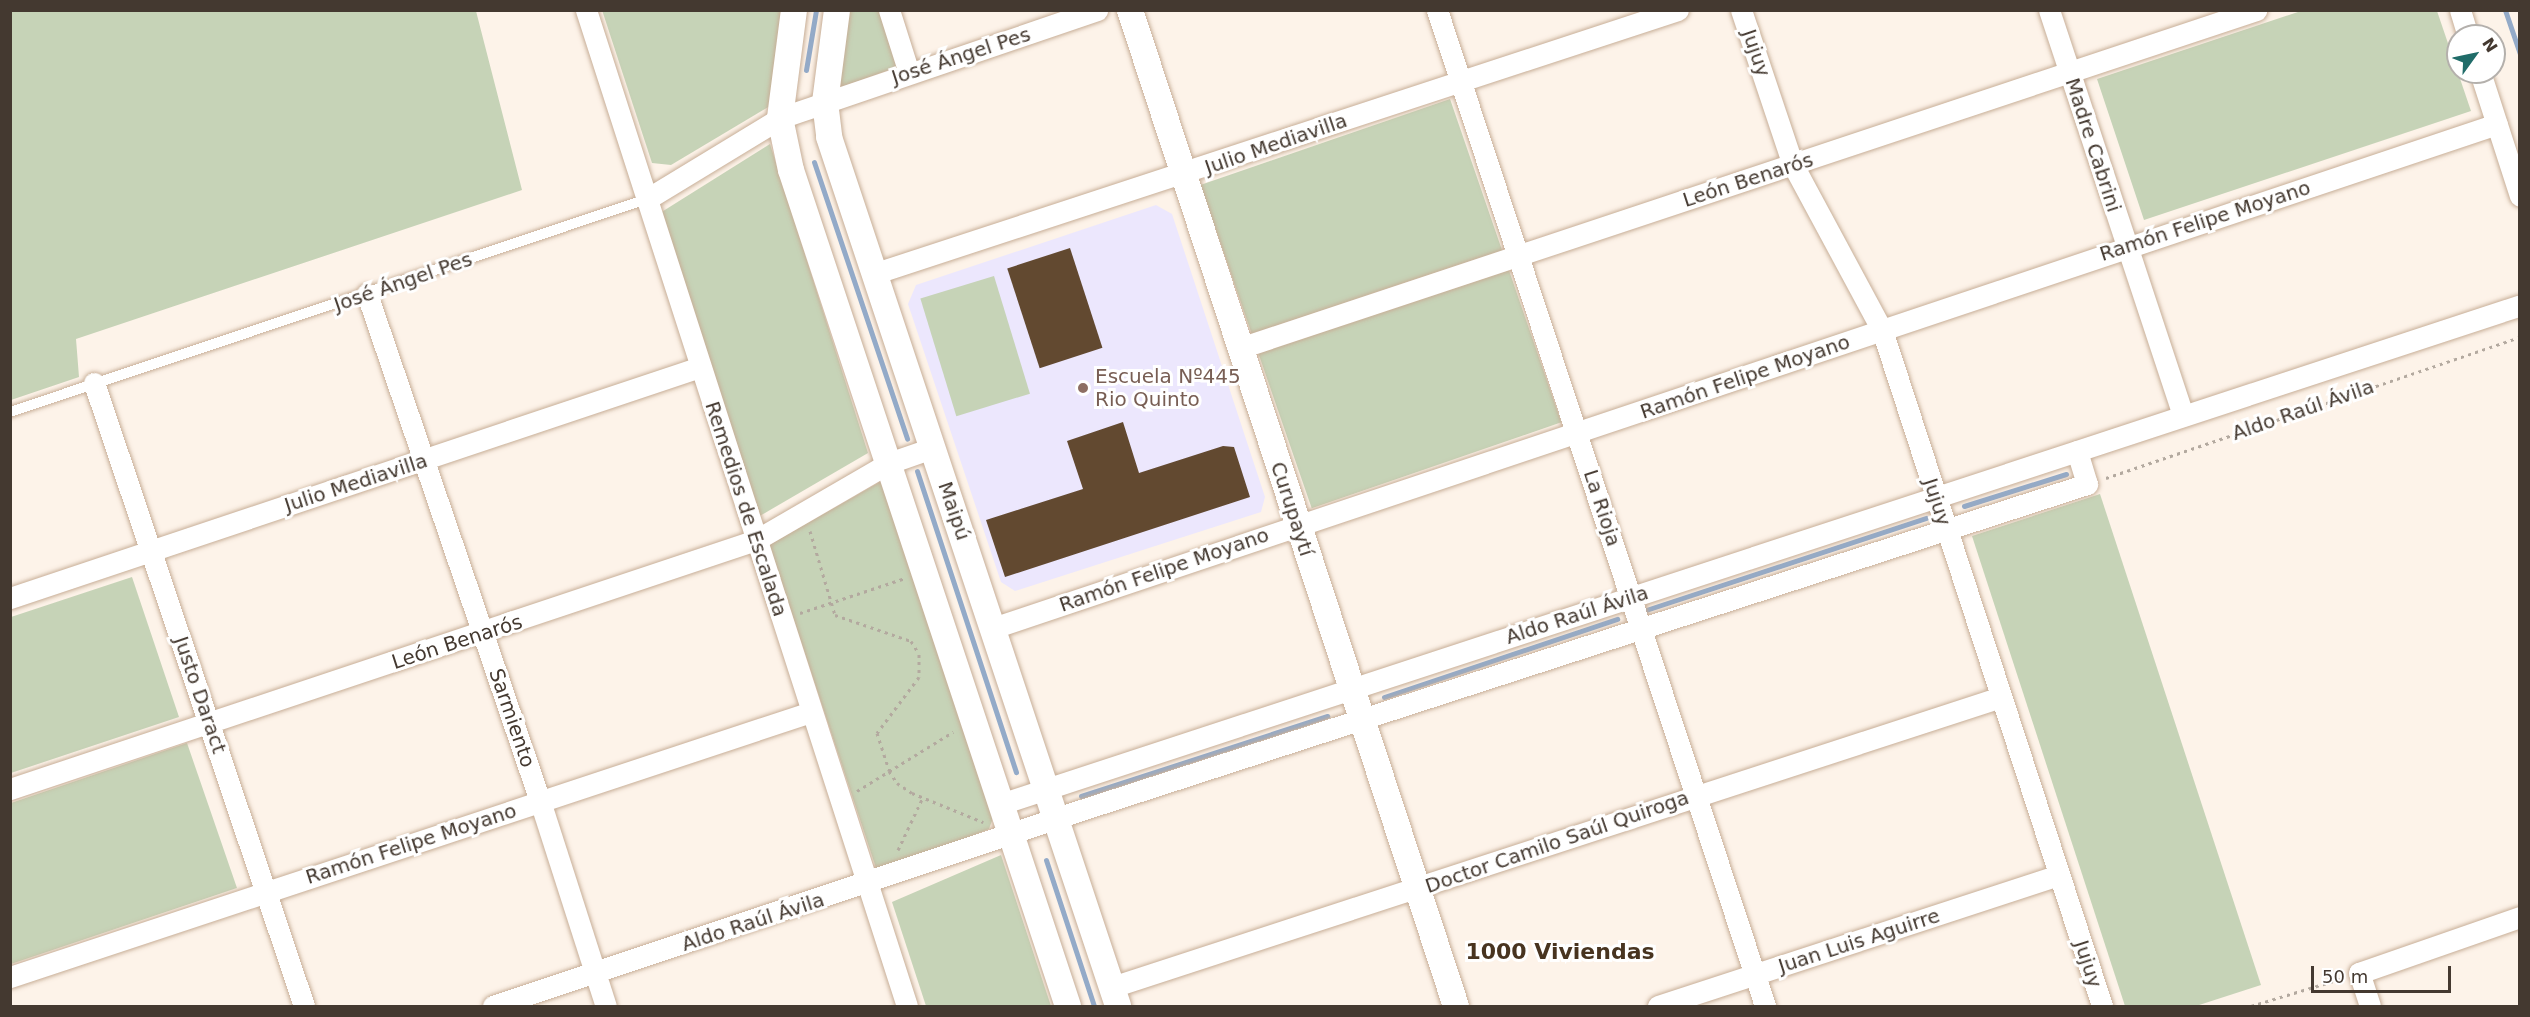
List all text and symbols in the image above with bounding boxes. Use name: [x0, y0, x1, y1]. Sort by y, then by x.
street label: José Ángel Pes: [889, 22, 1033, 90]
north arrow: [2446, 24, 2506, 84]
street label: Jujuy: [1737, 26, 1775, 80]
text: N: [2478, 34, 2501, 56]
street label: Madre Cabrini: [2060, 75, 2126, 215]
street label: Julio Mediavilla: [1202, 108, 1350, 180]
street label: León Benarós: [1680, 148, 1816, 212]
street label: Ramón Felipe Moyano: [2097, 176, 2313, 266]
street label: José Ángel Pes: [331, 247, 475, 317]
street label: Ramón Felipe Moyano: [1637, 330, 1853, 424]
place label: Escuela Nº445 Rio Quinto: [1095, 365, 1241, 412]
street label: Aldo Raúl Ávila: [2229, 374, 2377, 446]
marker: Escuela Nº445 Rio Quinto: [1076, 381, 1090, 395]
street label: Remedios de Escalada: [700, 398, 792, 620]
street label: Julio Mediavilla: [281, 449, 431, 517]
street label: Curupaytí: [1265, 459, 1319, 559]
street label: La Rioja: [1578, 467, 1626, 549]
street label: Jujuy: [1918, 475, 1956, 529]
street label: Maipú: [933, 479, 975, 543]
street label: Ramón Felipe Moyano: [1056, 523, 1272, 617]
street label: Aldo Raúl Ávila: [1503, 581, 1651, 649]
street label: León Benarós: [389, 610, 525, 674]
street label: Justo Daract: [169, 633, 231, 757]
street label: Sarmiento: [484, 665, 540, 771]
street label: Doctor Camilo Saúl Quiroga: [1422, 786, 1692, 898]
street label: Ramón Felipe Moyano: [303, 799, 519, 889]
street label: Aldo Raúl Ávila: [679, 888, 827, 956]
street label: Juan Luis Aguirre: [1775, 904, 1943, 978]
street label: Jujuy: [2069, 937, 2107, 991]
district label: 1000 Viviendas: [1465, 939, 1655, 965]
scale bar: [2314, 954, 2454, 992]
text: 50 m: [2322, 966, 2368, 987]

